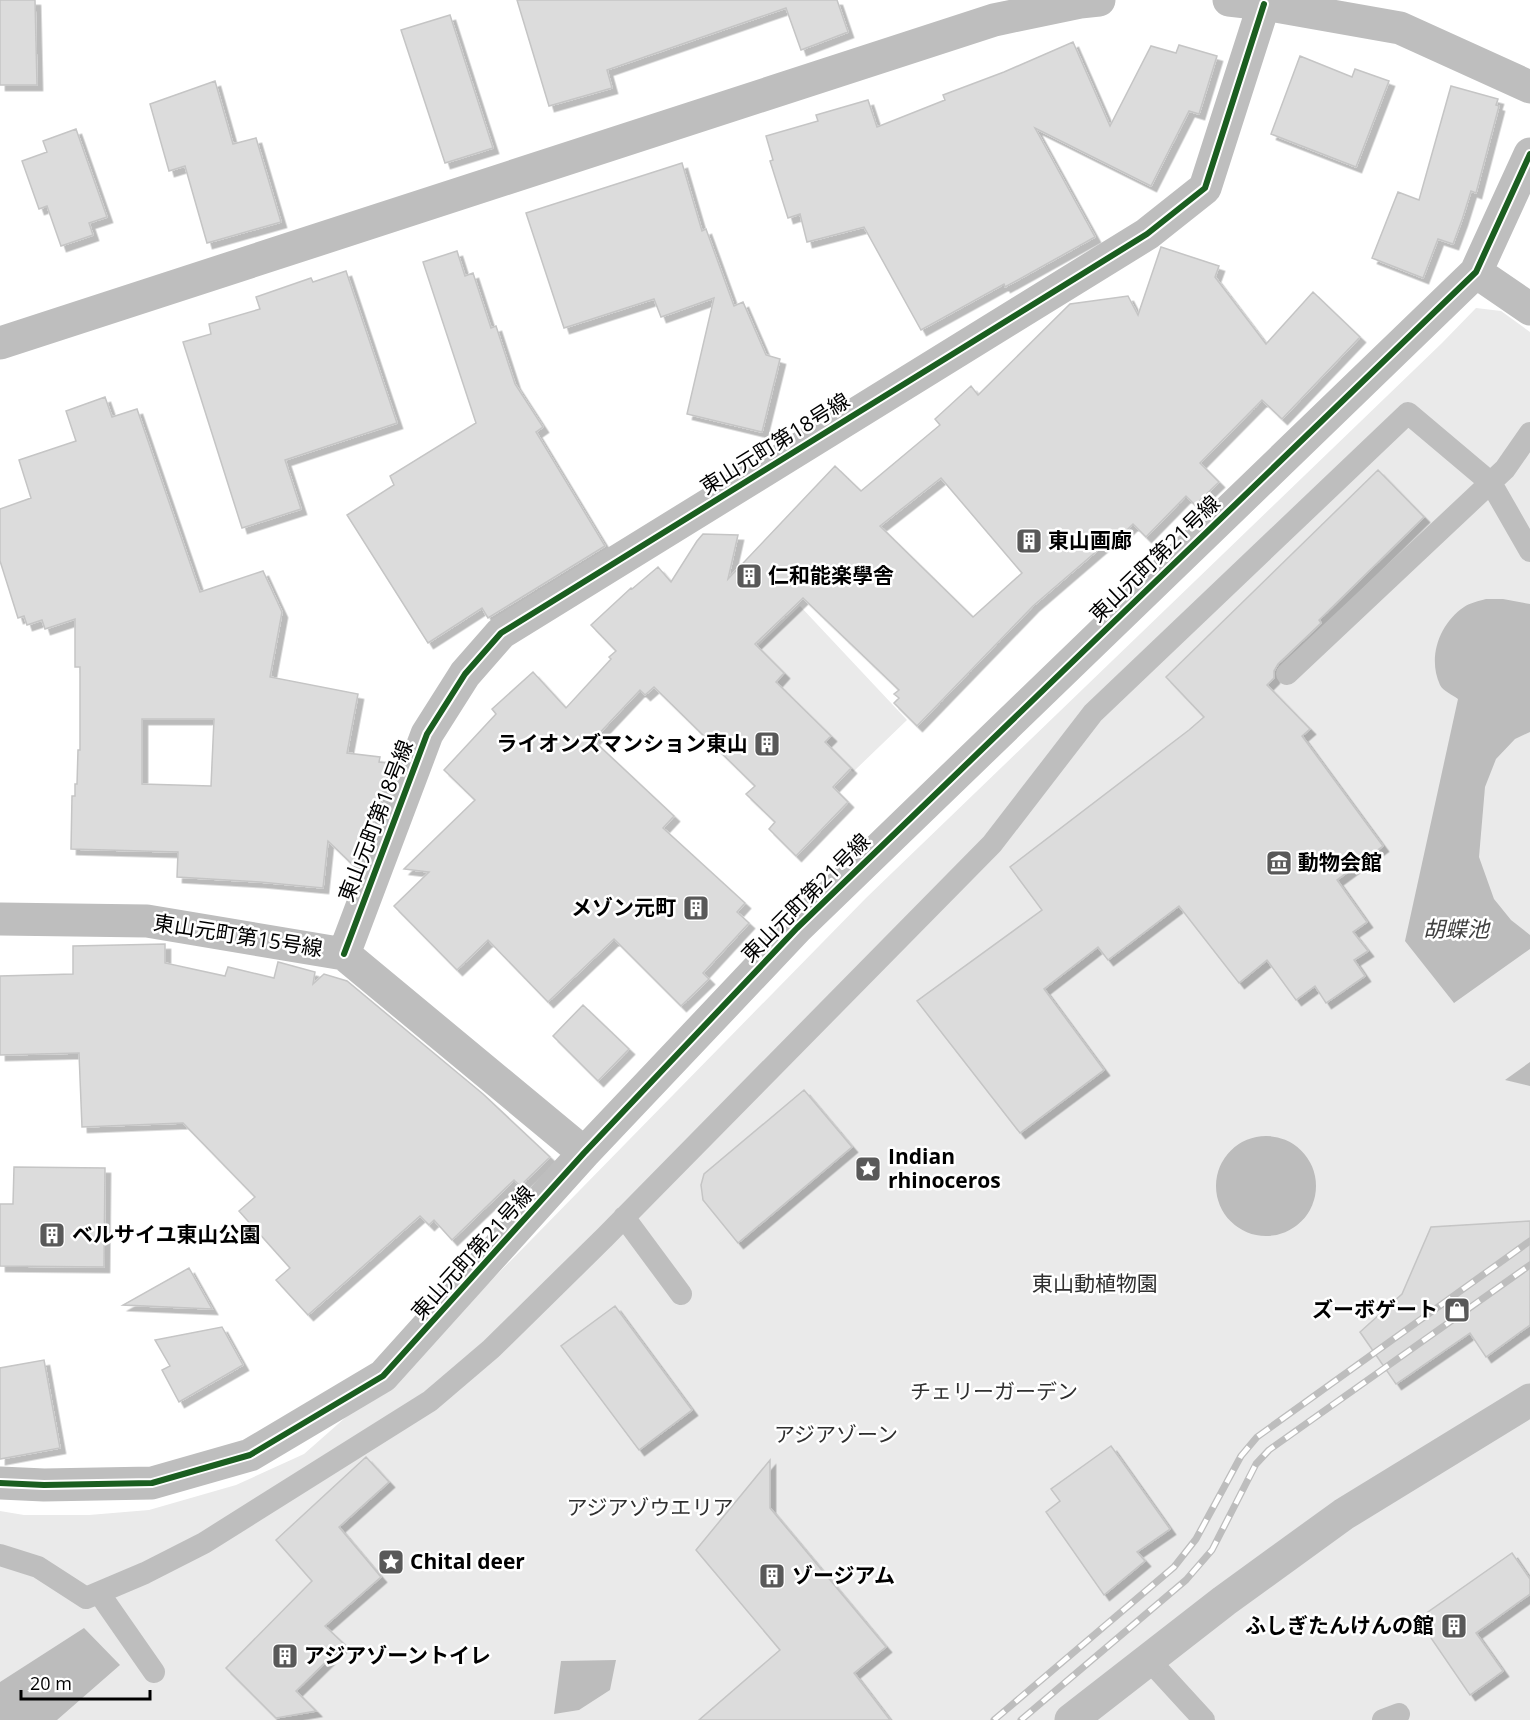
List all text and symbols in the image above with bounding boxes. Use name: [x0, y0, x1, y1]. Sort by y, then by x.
street label: 東山元町第18号線: [695, 386, 854, 500]
street label: 東山元町第21号線: [1083, 489, 1226, 628]
building icon: 東山画廊: [1014, 526, 1044, 556]
place label: 東山画廊: [1048, 526, 1132, 554]
building icon: 仁和能楽學舎: [734, 561, 764, 591]
place label: 仁和能楽學舎: [768, 561, 894, 589]
place label: ライオンズマンション東山: [496, 729, 748, 757]
building icon: ライオンズマンション東山: [752, 729, 782, 759]
street label: 東山元町第18号線: [331, 736, 419, 905]
street label: 東山元町第21号線: [735, 827, 876, 968]
museum icon: 動物会館: [1264, 848, 1294, 878]
place label: 動物会館: [1298, 848, 1382, 876]
place label: メゾン元町: [571, 893, 676, 921]
building icon: メゾン元町: [681, 893, 711, 923]
street label: 東山元町第15号線: [152, 908, 325, 962]
water label: 胡蝶池: [1423, 913, 1491, 943]
place label: Indian rhinoceros: [888, 1142, 1001, 1194]
place icon: Indian rhinoceros: [853, 1154, 883, 1184]
street label: 東山元町第21号線: [405, 1179, 540, 1325]
building icon: ベルサイユ東山公園: [37, 1220, 67, 1250]
place label: ベルサイユ東山公園: [72, 1220, 261, 1248]
park label: 東山動植物園: [1032, 1269, 1158, 1297]
place label: ズーボゲート: [1312, 1295, 1438, 1323]
shop icon: ズーボゲート: [1442, 1295, 1472, 1325]
park label: チェリーガーデン: [910, 1377, 1078, 1405]
park label: アジアゾーン: [774, 1420, 898, 1448]
park label: アジアゾウエリア: [566, 1493, 734, 1521]
place icon: Chital deer: [376, 1547, 406, 1577]
place label: Chital deer: [410, 1547, 525, 1575]
building icon: ゾージアム: [757, 1561, 787, 1591]
place label: ゾージアム: [792, 1561, 895, 1589]
place label: ふしぎたんけんの館: [1245, 1611, 1434, 1639]
building icon: ふしぎたんけんの館: [1439, 1611, 1469, 1641]
building icon: アジアゾーントイレ: [270, 1641, 300, 1671]
place label: アジアゾーントイレ: [304, 1641, 491, 1669]
scale bar: [21, 1663, 150, 1701]
text: 20 m: [30, 1671, 72, 1695]

